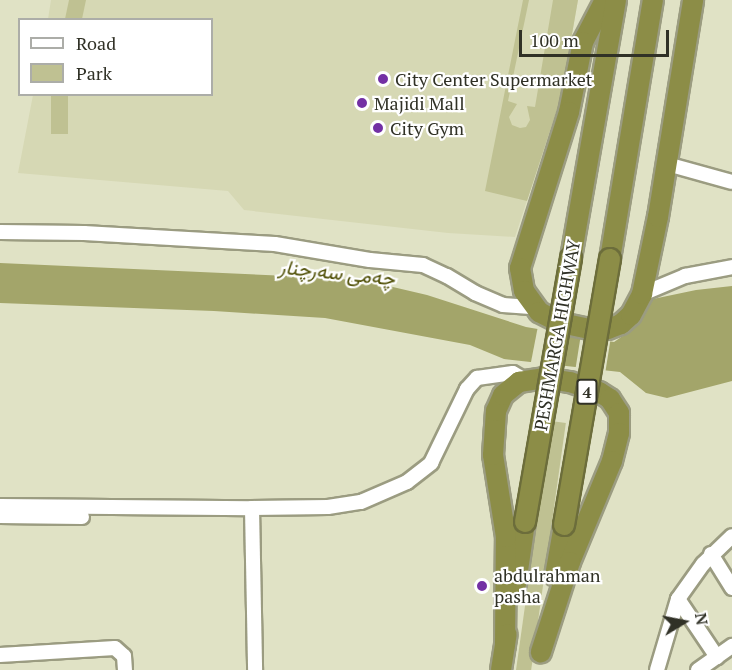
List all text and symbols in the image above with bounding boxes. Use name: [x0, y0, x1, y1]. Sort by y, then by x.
legend: [18, 18, 213, 96]
scale bar: [522, 18, 672, 56]
text: 100 m: [530, 28, 579, 52]
text: Road: [76, 31, 116, 55]
text: Park: [76, 61, 112, 85]
place label: City Center Supermarket: [395, 68, 593, 90]
marker: City Center Supermarket: [376, 72, 390, 86]
place label: Majidi Mall: [374, 92, 465, 114]
marker: Majidi Mall: [355, 96, 369, 110]
place label: City Gym: [390, 117, 464, 139]
marker: City Gym: [371, 121, 385, 135]
street label: PESHMARGA HIGHWAY: [530, 238, 584, 432]
water label: چەمی سەرچنار: [278, 254, 396, 290]
road number: 4: [575, 379, 599, 405]
place label: abdulrahman pasha: [494, 565, 601, 608]
marker: abdulrahman pasha: [475, 579, 489, 593]
north arrow: [654, 592, 714, 652]
text: N: [690, 611, 714, 627]

